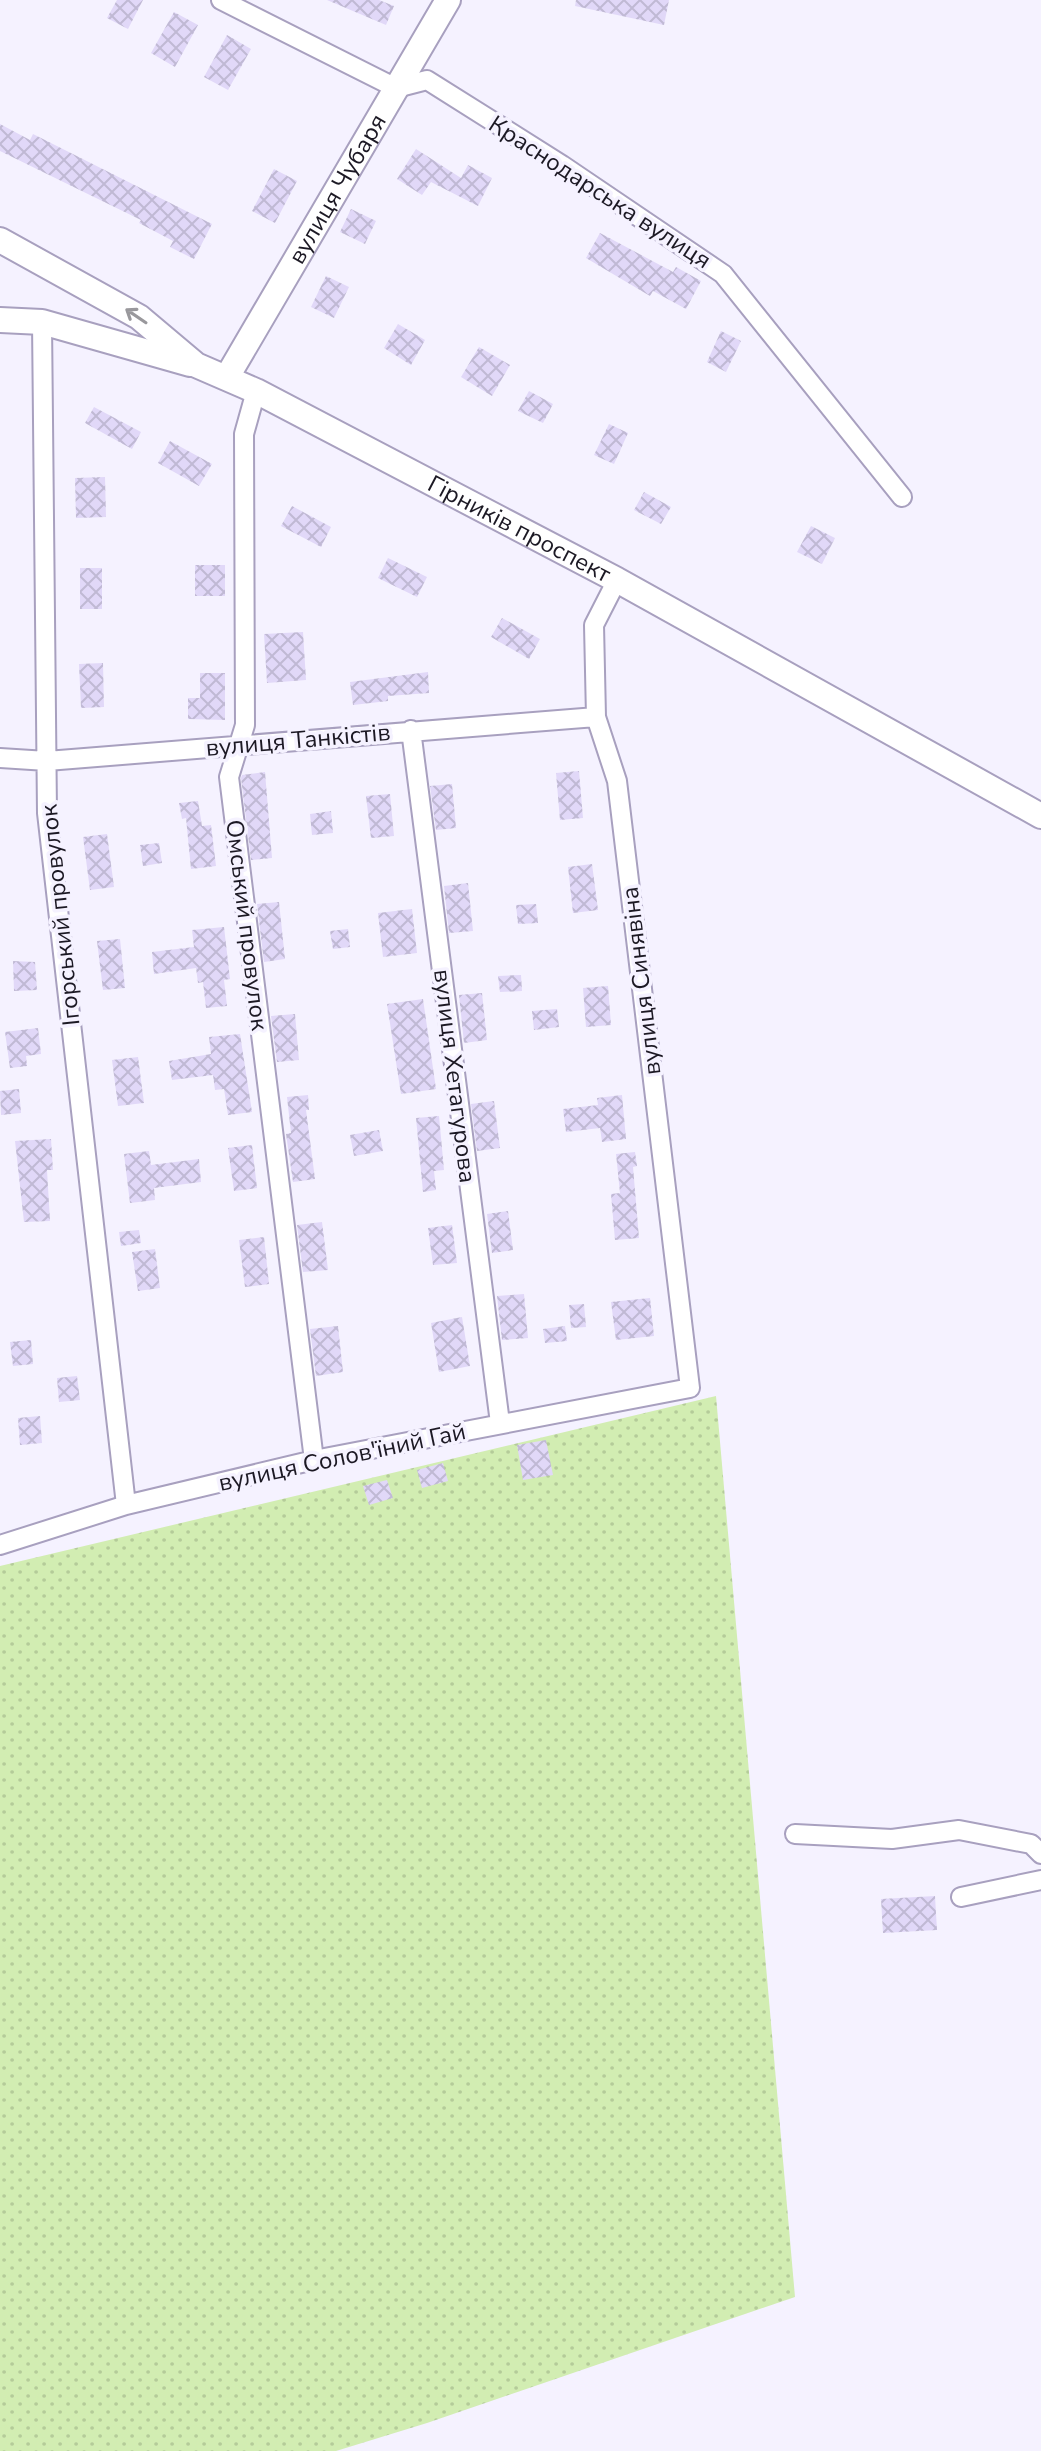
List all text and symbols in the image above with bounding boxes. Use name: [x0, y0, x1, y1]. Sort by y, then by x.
street label: вулиця Чубаря: [281, 108, 394, 270]
street label: Краснодарська вулиця: [483, 108, 717, 276]
one-way arrow: [126, 308, 148, 324]
street label: Гірників проспект: [422, 468, 617, 590]
street label: вулиця Танкістів: [204, 716, 392, 764]
street label: Ігорський провулок: [32, 802, 88, 1027]
street label: Омський провулок: [218, 818, 276, 1033]
street label: вулиця Синявіна: [614, 885, 668, 1077]
street label: вулиця Хетагурова: [426, 967, 484, 1185]
street label: вулиця Солов'їний Гай: [215, 1415, 469, 1499]

